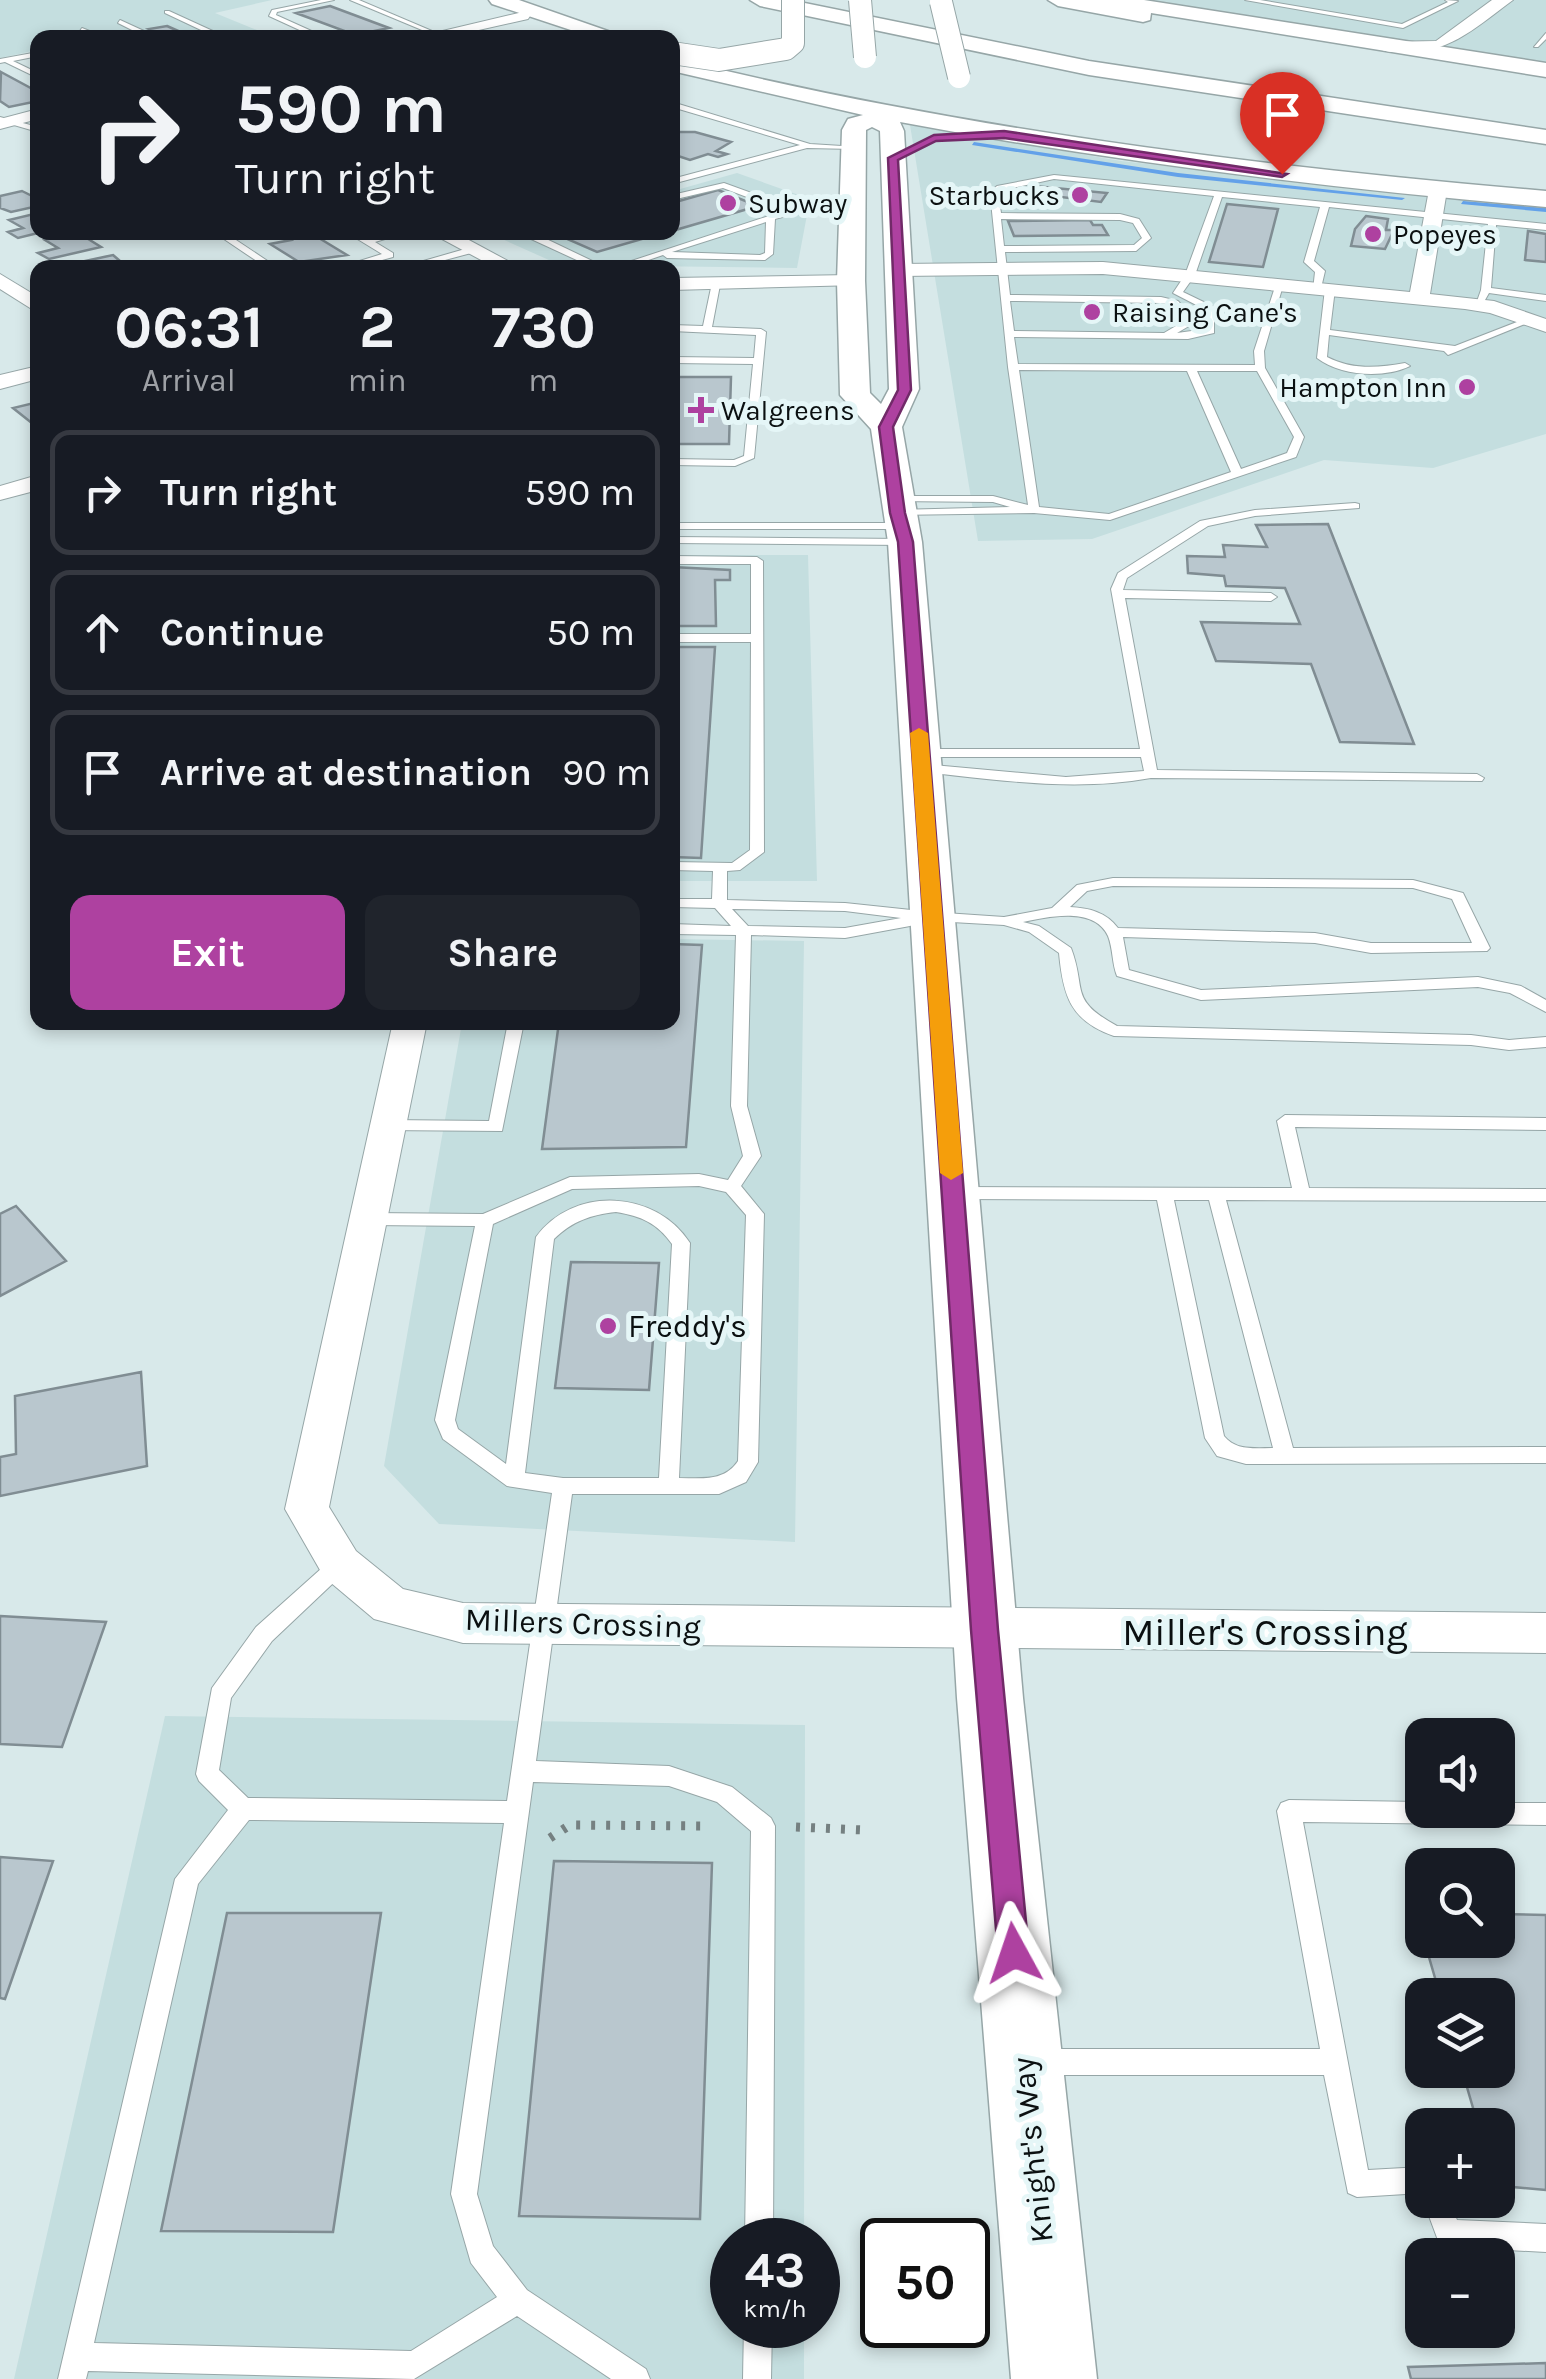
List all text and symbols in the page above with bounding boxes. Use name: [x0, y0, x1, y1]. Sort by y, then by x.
text: 590 m: [235, 68, 447, 150]
icon: right: [70, 70, 200, 200]
pin: [1240, 72, 1325, 175]
icon: arrive: [1255, 87, 1310, 142]
text: Turn right: [235, 152, 435, 204]
place label: Starbucks: [929, 179, 1060, 212]
marker: Starbucks: [1069, 184, 1091, 206]
place label: Subway: [748, 187, 847, 220]
marker: Subway: [717, 192, 739, 214]
place label: Popeyes: [1393, 218, 1497, 251]
marker: Popeyes: [1362, 223, 1384, 245]
text: 06:31: [114, 292, 263, 362]
text: 2: [359, 292, 395, 362]
text: 730: [491, 292, 596, 362]
place label: Raising Cane's: [1112, 296, 1298, 329]
marker: Raising Cane's: [1081, 301, 1103, 323]
text: Arrival: [142, 362, 236, 399]
text: min: [348, 362, 406, 399]
text: m: [528, 362, 558, 399]
place label: Hampton Inn: [1279, 371, 1447, 404]
marker: Hampton Inn: [1456, 376, 1478, 398]
place label: Walgreens: [721, 394, 855, 427]
marker: Walgreens: [690, 399, 712, 421]
icon: right: [75, 465, 130, 520]
text: Turn right: [160, 470, 337, 515]
text: 590 m: [524, 470, 635, 515]
icon: ahead: [75, 605, 130, 660]
text: Continue: [160, 610, 324, 655]
text: 50 m: [546, 610, 635, 655]
icon: arrive: [75, 745, 130, 800]
text: Arrive at destination: [160, 750, 532, 795]
text: 90 m: [562, 750, 651, 795]
button: Exit: [70, 895, 345, 1010]
button: Share: [365, 895, 640, 1010]
place label: Freddy's: [628, 1308, 747, 1345]
marker: Freddy's: [597, 1315, 619, 1337]
street label: Millers Crossing: [464, 1601, 702, 1646]
street label: Miller's Crossing: [1122, 1610, 1408, 1655]
map controls: [1405, 1718, 1515, 2348]
button: sound: [1405, 1718, 1515, 1828]
button: search: [1405, 1848, 1515, 1958]
position arrow: [962, 1901, 1066, 2005]
button: layers: [1405, 1978, 1515, 2088]
street label: Knight's Way: [1004, 2055, 1061, 2245]
button: +: [1405, 2108, 1515, 2218]
speed limit sign: 50: [860, 2218, 990, 2348]
button: −: [1405, 2238, 1515, 2348]
text: 43: [745, 2241, 805, 2300]
text: km/h: [743, 2294, 807, 2323]

